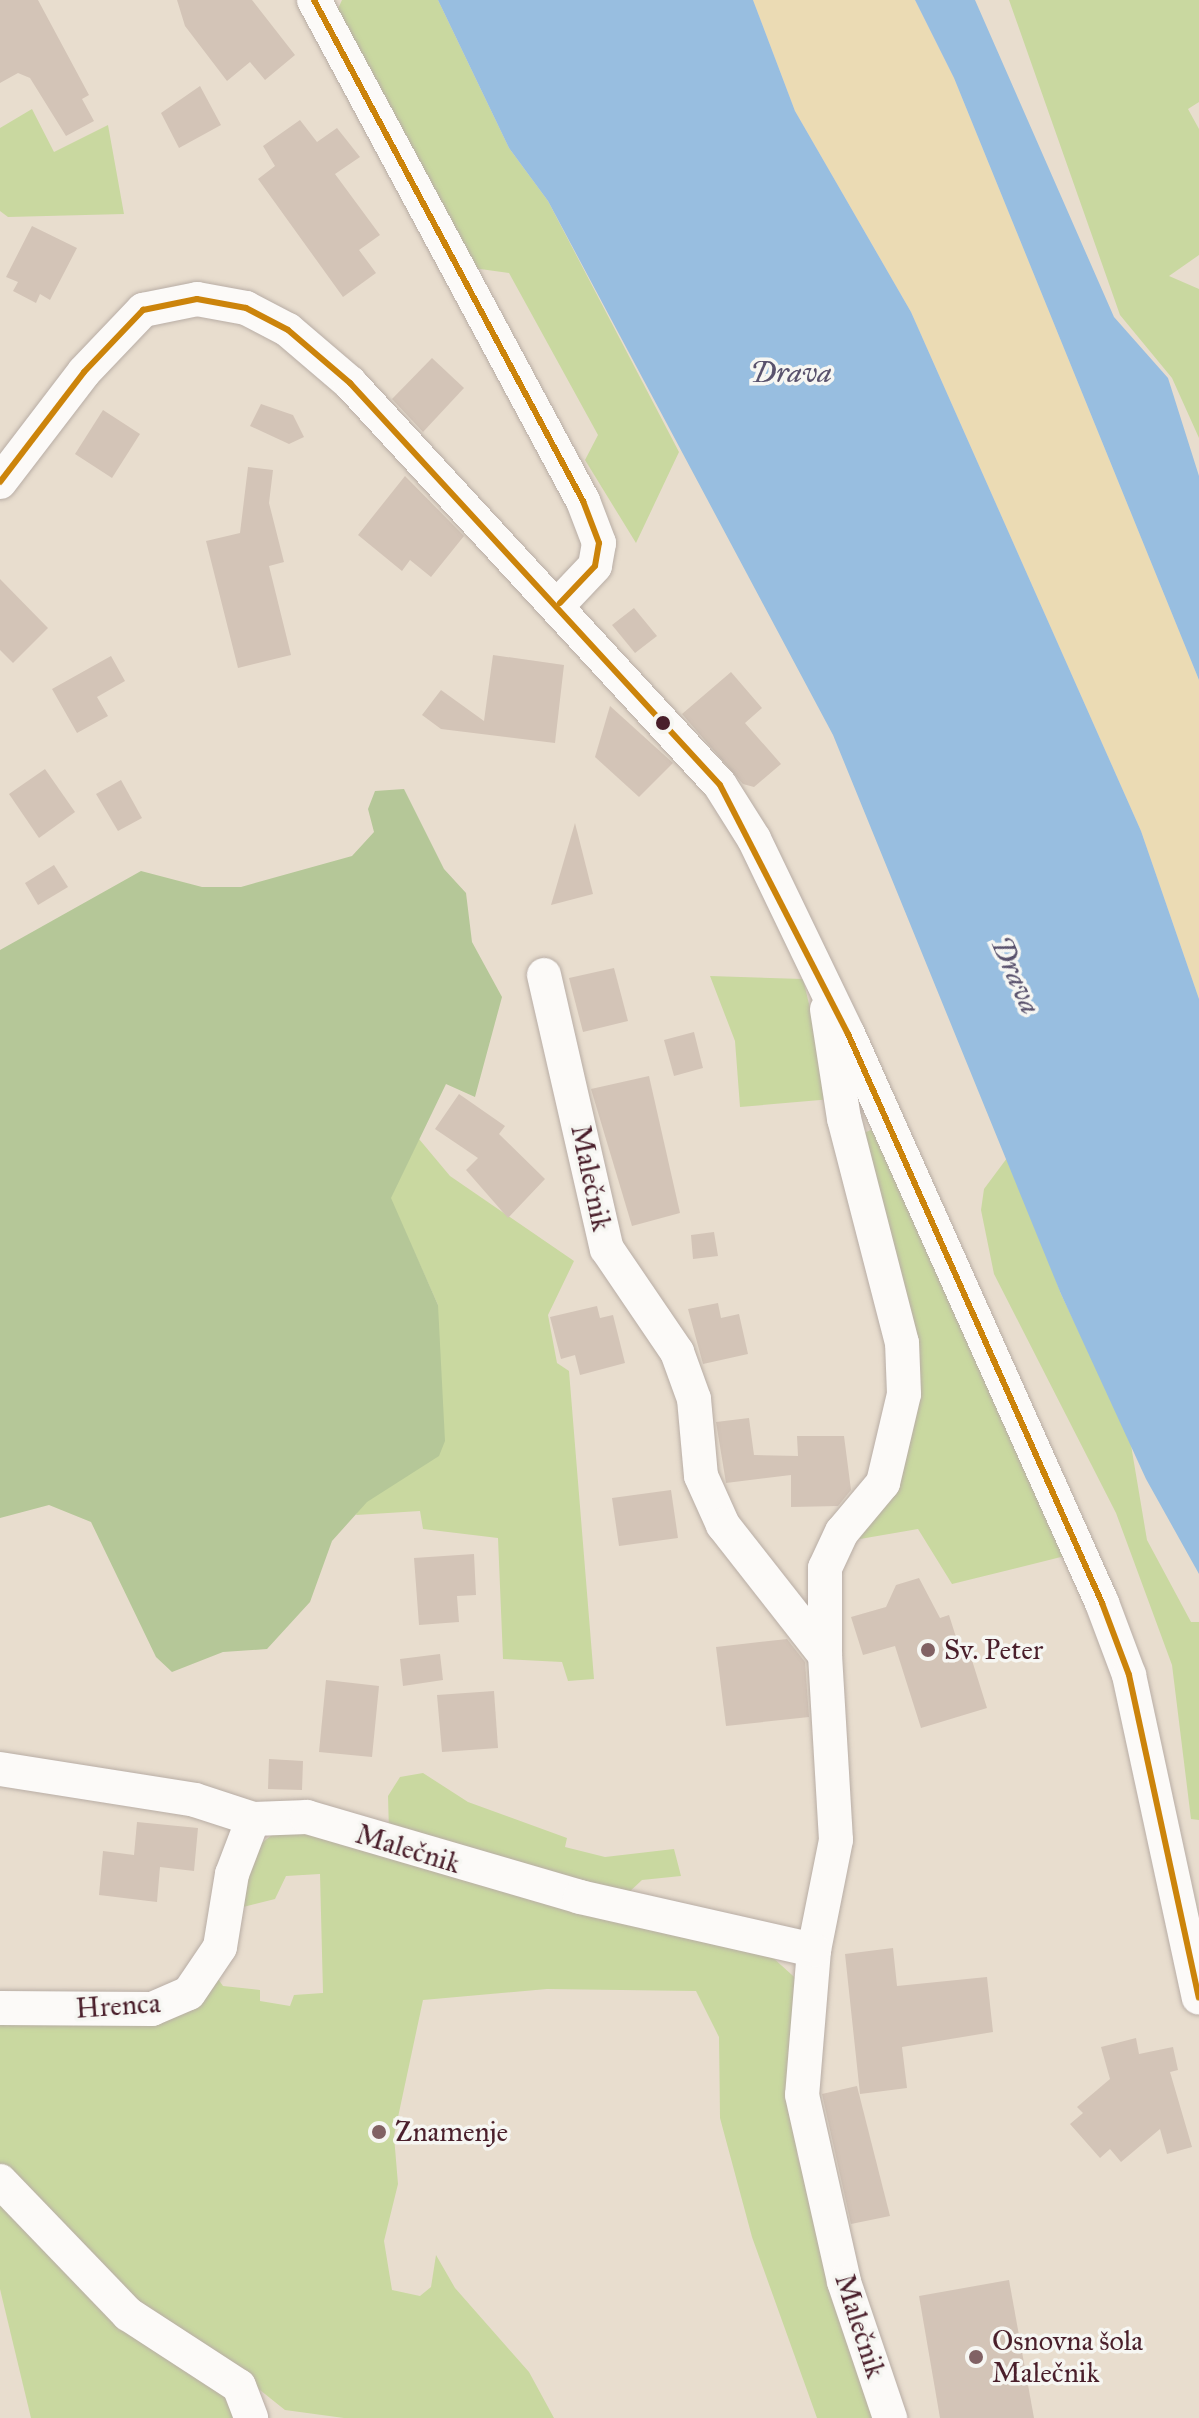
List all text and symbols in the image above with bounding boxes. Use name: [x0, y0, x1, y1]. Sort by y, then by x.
water label: Drava: [750, 354, 832, 390]
unlabelled marker: [655, 715, 671, 731]
water label: Drava: [983, 930, 1049, 1020]
street label: Malečnik: [563, 1122, 619, 1234]
place label: Sv. Peter: [944, 1633, 1043, 1667]
marker: Sv. Peter: [919, 1641, 937, 1659]
street label: Malečnik: [352, 1817, 464, 1881]
street label: Hrenca: [74, 1986, 162, 2026]
place label: Znamenje: [395, 2115, 508, 2149]
marker: Znamenje: [370, 2123, 388, 2141]
street label: Malečnik: [827, 2270, 893, 2382]
place label: Osnovna šola Malečnik: [992, 2324, 1143, 2390]
marker: Osnovna šola Malečnik: [967, 2348, 985, 2366]

